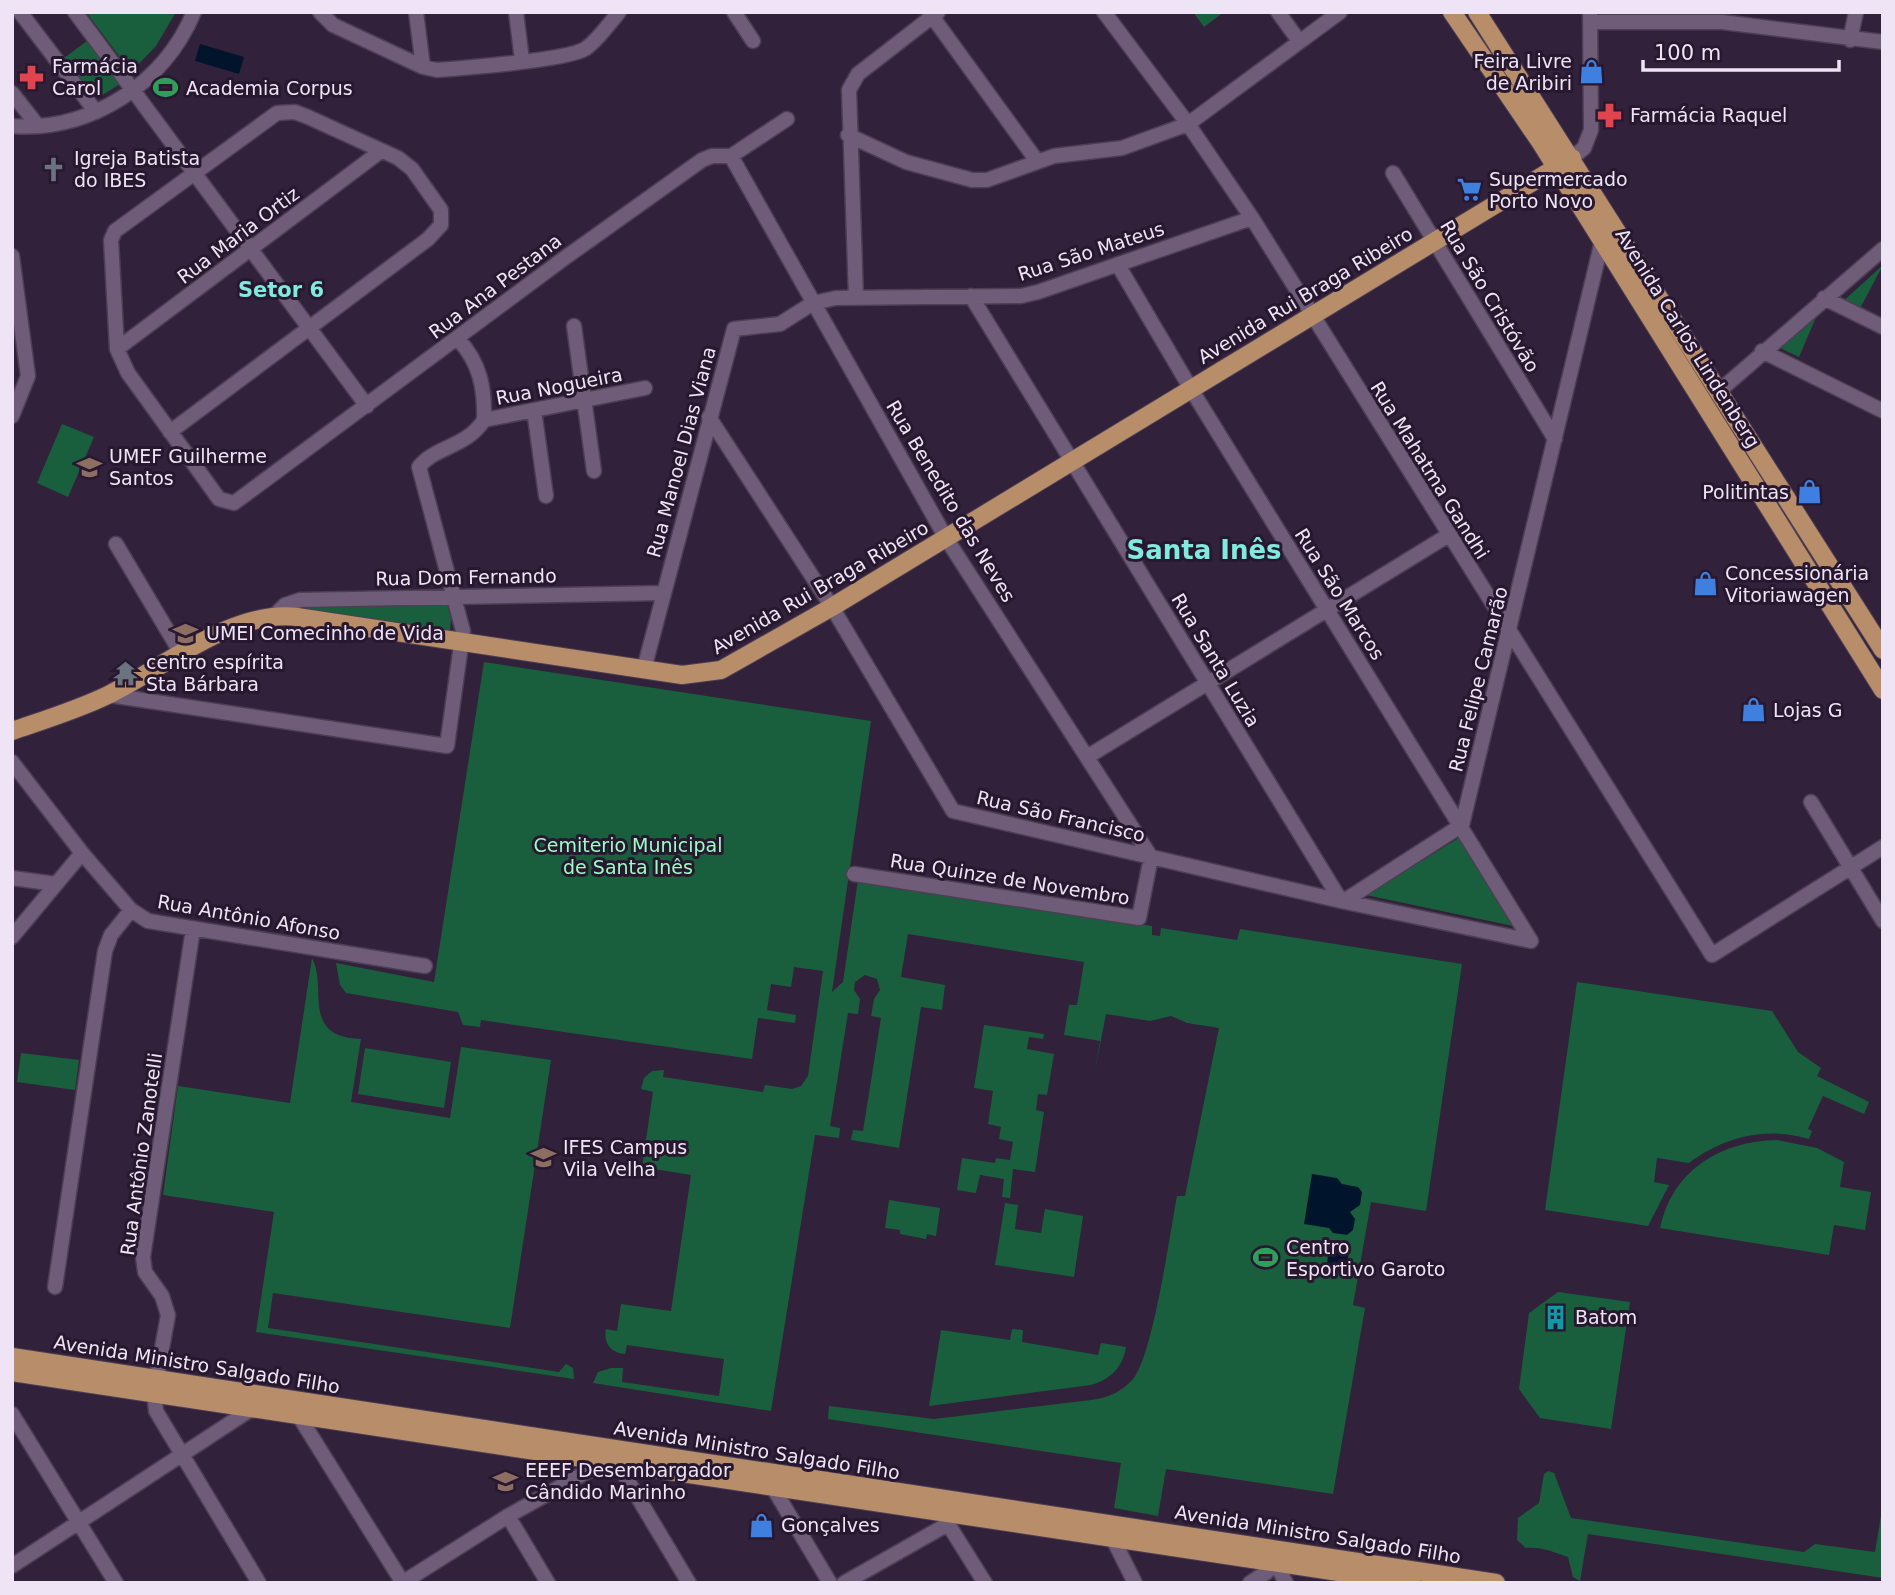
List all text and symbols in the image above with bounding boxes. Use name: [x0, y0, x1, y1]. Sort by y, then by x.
scale bar: [1643, 28, 1839, 72]
text: 100 m: [1654, 41, 1721, 65]
place label: Feira Livre de Aribiri: [1473, 50, 1572, 94]
place label: Farmácia Carol: [52, 55, 138, 99]
shop icon: Feira Livre de Aribiri: [1578, 58, 1606, 86]
pharmacy icon: Farmácia Carol: [18, 63, 46, 91]
sports icon: Academia Corpus: [152, 74, 180, 102]
place label: Academia Corpus: [186, 77, 353, 99]
pharmacy icon: Farmácia Raquel: [1596, 101, 1624, 129]
place label: Farmácia Raquel: [1630, 104, 1787, 126]
place label: Igreja Batista do IBES: [74, 147, 200, 191]
church icon: Igreja Batista do IBES: [40, 155, 68, 183]
place label: Supermercado Porto Novo: [1489, 168, 1628, 212]
supermarket icon: Supermercado Porto Novo: [1455, 176, 1483, 204]
street label: Rua Maria Ortiz: [173, 182, 303, 288]
street label: Rua São Cristóvão: [1436, 216, 1544, 376]
street label: Rua São Mateus: [1015, 217, 1167, 285]
street label: Avenida Rui Braga Ribeiro: [1194, 222, 1416, 368]
street label: Avenida Carlos Lindenberg: [1611, 224, 1765, 452]
street label: Rua Ana Pestana: [425, 229, 565, 343]
district label: Setor 6: [238, 278, 324, 302]
street label: Rua Manoel Dias Viana: [642, 344, 720, 560]
street label: Rua Nogueira: [494, 363, 624, 409]
street label: Rua Mahatma Gandhi: [1366, 377, 1494, 563]
street label: Rua Benedito das Neves: [882, 396, 1020, 606]
place label: UMEF Guilherme Santos: [109, 445, 267, 489]
school or university icon: UMEF Guilherme Santos: [75, 453, 103, 481]
shop icon: Politintas: [1795, 478, 1823, 506]
place label: Politintas: [1702, 481, 1789, 503]
street label: Avenida Rui Braga Ribeiro: [708, 516, 932, 658]
street label: Rua São Marcos: [1291, 524, 1389, 664]
district label: Santa Inês: [1126, 535, 1282, 565]
place label: Concessionária Vitoriawagen: [1725, 562, 1869, 606]
street label: Rua Dom Fernando: [375, 564, 557, 590]
shop icon: Concessionária Vitoriawagen: [1691, 570, 1719, 598]
street label: Rua Felipe Camarão: [1444, 584, 1512, 774]
street label: Rua Santa Luzia: [1167, 589, 1265, 731]
school or university icon: UMEI Comecinho de Vida: [172, 619, 200, 647]
place label: UMEI Comecinho de Vida: [206, 622, 444, 644]
place label: centro espírita Sta Bárbara: [146, 651, 284, 695]
temple icon: centro espírita Sta Bárbara: [112, 659, 140, 687]
shop icon: Lojas G: [1739, 696, 1767, 724]
place label: Lojas G: [1773, 699, 1842, 721]
street label: Rua São Francisco: [975, 786, 1147, 846]
park label: Cemiterio Municipal de Santa Inês: [533, 834, 723, 878]
street label: Rua Quinze de Novembro: [889, 849, 1131, 909]
street label: Rua Antônio Afonso: [156, 890, 342, 944]
street label: Rua Antônio Zanotelli: [116, 1051, 166, 1257]
place label: IFES Campus Vila Velha: [563, 1136, 687, 1180]
school or university icon: IFES Campus Vila Velha: [529, 1144, 557, 1172]
place label: Centro Esportivo Garoto: [1286, 1236, 1446, 1280]
sports icon: Centro Esportivo Garoto: [1252, 1244, 1280, 1272]
building icon: Batom: [1541, 1303, 1569, 1331]
place label: Batom: [1575, 1306, 1637, 1328]
street label: Avenida Ministro Salgado Filho: [52, 1330, 342, 1398]
street label: Avenida Ministro Salgado Filho: [612, 1416, 902, 1484]
place label: EEEF Desembargador Cândido Marinho: [525, 1459, 731, 1503]
school or university icon: EEEF Desembargador Cândido Marinho: [491, 1467, 519, 1495]
street label: Avenida Ministro Salgado Filho: [1173, 1500, 1463, 1568]
shop icon: Gonçalves: [747, 1511, 775, 1539]
place label: Gonçalves: [781, 1514, 880, 1536]

